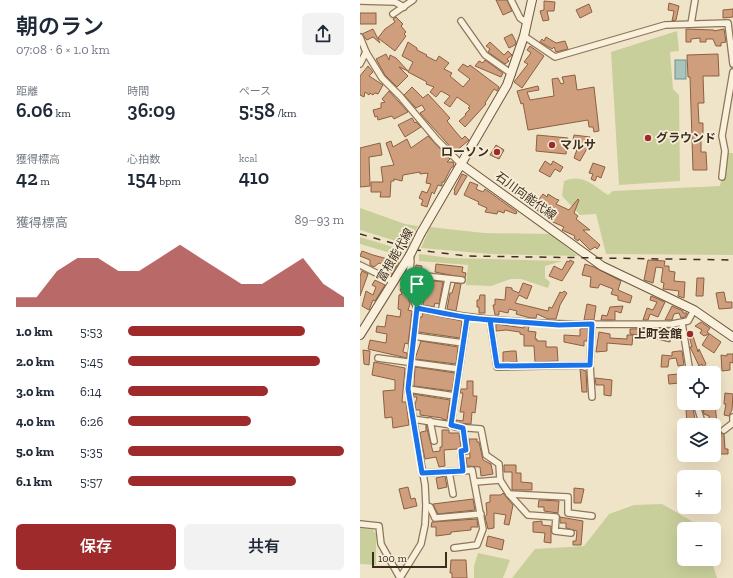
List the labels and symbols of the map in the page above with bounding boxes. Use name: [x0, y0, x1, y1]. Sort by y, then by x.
place label: グラウンド: [656, 131, 716, 145]
marker: グラウンド: [643, 133, 653, 143]
place label: マルサ: [560, 138, 596, 152]
marker: マルサ: [547, 140, 557, 150]
place label: ローソン: [441, 145, 489, 159]
marker: ローソン: [492, 147, 502, 157]
street label: 石川向能代線: [493, 169, 559, 223]
street label: 富根能代線: [374, 226, 416, 284]
pin: [400, 267, 434, 308]
place label: 上町会館: [634, 327, 682, 341]
marker: 上町会館: [685, 329, 695, 339]
scale bar: [372, 550, 447, 569]

